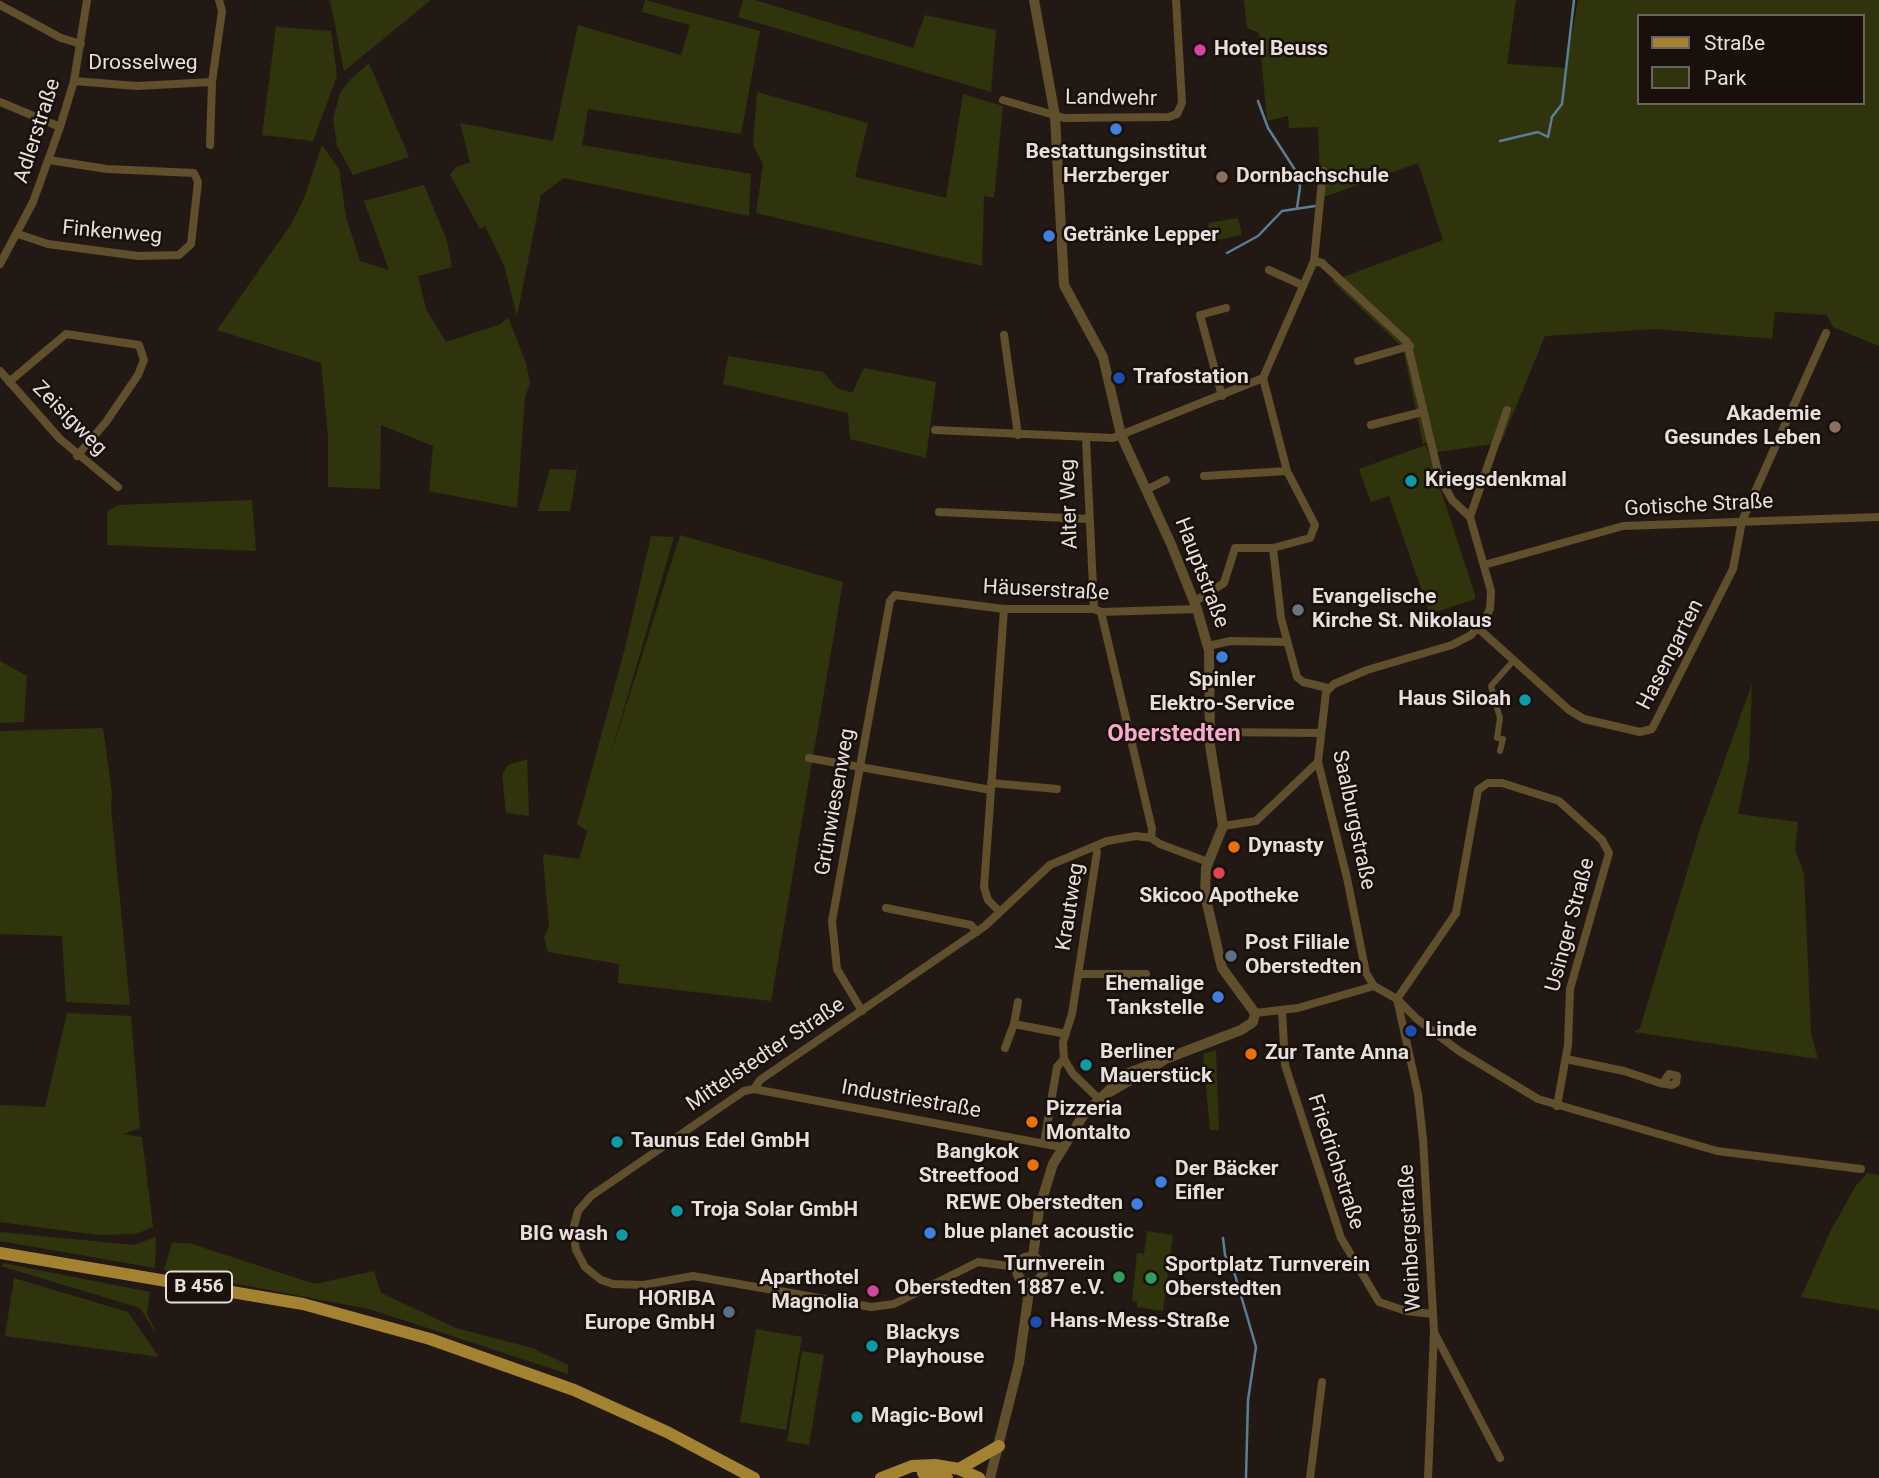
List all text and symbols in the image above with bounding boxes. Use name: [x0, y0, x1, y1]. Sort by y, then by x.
legend: [1638, 14, 1865, 105]
text: Straße: [1704, 31, 1765, 55]
place label: Hotel Beuss: [1214, 37, 1328, 63]
marker: Hotel Beuss: [1192, 42, 1208, 58]
street label: Drosselweg: [88, 51, 198, 77]
text: Park: [1704, 66, 1746, 90]
street label: Adlerstraße: [9, 76, 67, 186]
street label: Landwehr: [1065, 86, 1157, 112]
marker: Bestattungsinstitut Herzberger: [1108, 121, 1124, 137]
place label: Bestattungsinstitut Herzberger: [1025, 140, 1207, 190]
place label: Dornbachschule: [1236, 164, 1389, 190]
marker: Dornbachschule: [1214, 169, 1230, 185]
street label: Finkenweg: [61, 216, 163, 250]
place label: Getränke Lepper: [1063, 223, 1219, 249]
marker: Getränke Lepper: [1041, 228, 1057, 244]
place label: Trafostation: [1133, 365, 1249, 391]
marker: Trafostation: [1111, 370, 1127, 386]
street label: Zeisigweg: [26, 376, 112, 462]
place label: Akademie Gesundes Leben: [1664, 402, 1821, 452]
marker: Akademie Gesundes Leben: [1827, 419, 1843, 435]
street label: Alter Weg: [1056, 458, 1084, 550]
place label: Kriegsdenkmal: [1425, 468, 1567, 494]
marker: Kriegsdenkmal: [1403, 473, 1419, 489]
street label: Gotische Straße: [1624, 490, 1774, 522]
street label: Hauptstraße: [1168, 514, 1234, 632]
street label: Häuserstraße: [982, 575, 1110, 607]
place label: Evangelische Kirche St. Nikolaus: [1312, 585, 1492, 635]
street label: Hasengarten: [1632, 596, 1710, 714]
marker: Evangelische Kirche St. Nikolaus: [1290, 602, 1306, 618]
marker: Spinler Elektro-Service: [1214, 649, 1230, 665]
place label: Spinler Elektro-Service: [1149, 668, 1295, 718]
place label: Haus Siloah: [1398, 687, 1511, 713]
marker: Haus Siloah: [1517, 692, 1533, 708]
district label: Oberstedten: [1107, 721, 1241, 749]
street label: Grünwiesenweg: [811, 726, 861, 878]
street label: Saalburgstraße: [1326, 748, 1380, 892]
place label: Dynasty: [1248, 834, 1324, 860]
marker: Dynasty: [1226, 839, 1242, 855]
street label: Usinger Straße: [1541, 855, 1601, 995]
street label: Krautweg: [1052, 861, 1090, 953]
marker: Skicoo Apotheke: [1211, 865, 1227, 881]
place label: Skicoo Apotheke: [1139, 884, 1299, 910]
place label: Post Filiale Oberstedten: [1245, 931, 1362, 981]
marker: Post Filiale Oberstedten: [1223, 948, 1239, 964]
place label: Ehemalige Tankstelle: [1105, 972, 1204, 1022]
marker: Ehemalige Tankstelle: [1210, 989, 1226, 1005]
street label: Mittelstedter Straße: [682, 993, 850, 1117]
place label: Linde: [1425, 1018, 1477, 1044]
marker: Linde: [1403, 1023, 1419, 1039]
place label: Berliner Mauerstück: [1100, 1040, 1212, 1090]
place label: Zur Tante Anna: [1265, 1041, 1409, 1067]
marker: Zur Tante Anna: [1243, 1046, 1259, 1062]
marker: Berliner Mauerstück: [1078, 1057, 1094, 1073]
street label: Industriestraße: [839, 1075, 983, 1125]
street label: Friedrichstraße: [1301, 1091, 1369, 1233]
place label: Pizzeria Montalto: [1046, 1097, 1131, 1147]
marker: Pizzeria Montalto: [1024, 1114, 1040, 1130]
place label: Taunus Edel GmbH: [631, 1129, 810, 1155]
marker: Taunus Edel GmbH: [609, 1134, 625, 1150]
place label: Bangkok Streetfood: [919, 1140, 1019, 1190]
marker: Bangkok Streetfood: [1025, 1157, 1041, 1173]
place label: Der Bäcker Eifler: [1175, 1157, 1279, 1207]
street label: Weinbergstraße: [1395, 1164, 1427, 1312]
marker: Der Bäcker Eifler: [1153, 1174, 1169, 1190]
place label: REWE Oberstedten: [946, 1191, 1123, 1217]
marker: REWE Oberstedten: [1129, 1196, 1145, 1212]
place label: Troja Solar GmbH: [691, 1198, 858, 1224]
marker: Troja Solar GmbH: [669, 1203, 685, 1219]
place label: blue planet acoustic: [944, 1220, 1134, 1246]
place label: BIG wash: [520, 1222, 608, 1248]
marker: blue planet acoustic: [922, 1225, 938, 1241]
marker: BIG wash: [614, 1227, 630, 1243]
place label: Turnverein Oberstedten 1887 e.V.: [895, 1252, 1105, 1302]
place label: Sportplatz Turnverein Oberstedten: [1165, 1253, 1370, 1303]
place label: Aparthotel Magnolia: [759, 1266, 859, 1316]
marker: Turnverein Oberstedten 1887 e.V.: [1111, 1269, 1127, 1285]
marker: Sportplatz Turnverein Oberstedten: [1143, 1270, 1159, 1286]
road number: B 456: [166, 1272, 232, 1302]
marker: Aparthotel Magnolia: [865, 1283, 881, 1299]
place label: HORIBA Europe GmbH: [585, 1287, 715, 1337]
marker: HORIBA Europe GmbH: [721, 1304, 737, 1320]
place label: Hans-Mess-Straße: [1050, 1309, 1230, 1335]
marker: Hans-Mess-Straße: [1028, 1314, 1044, 1330]
place label: Blackys Playhouse: [886, 1321, 984, 1371]
marker: Blackys Playhouse: [864, 1338, 880, 1354]
place label: Magic-Bowl: [871, 1404, 984, 1430]
marker: Magic-Bowl: [849, 1409, 865, 1425]

